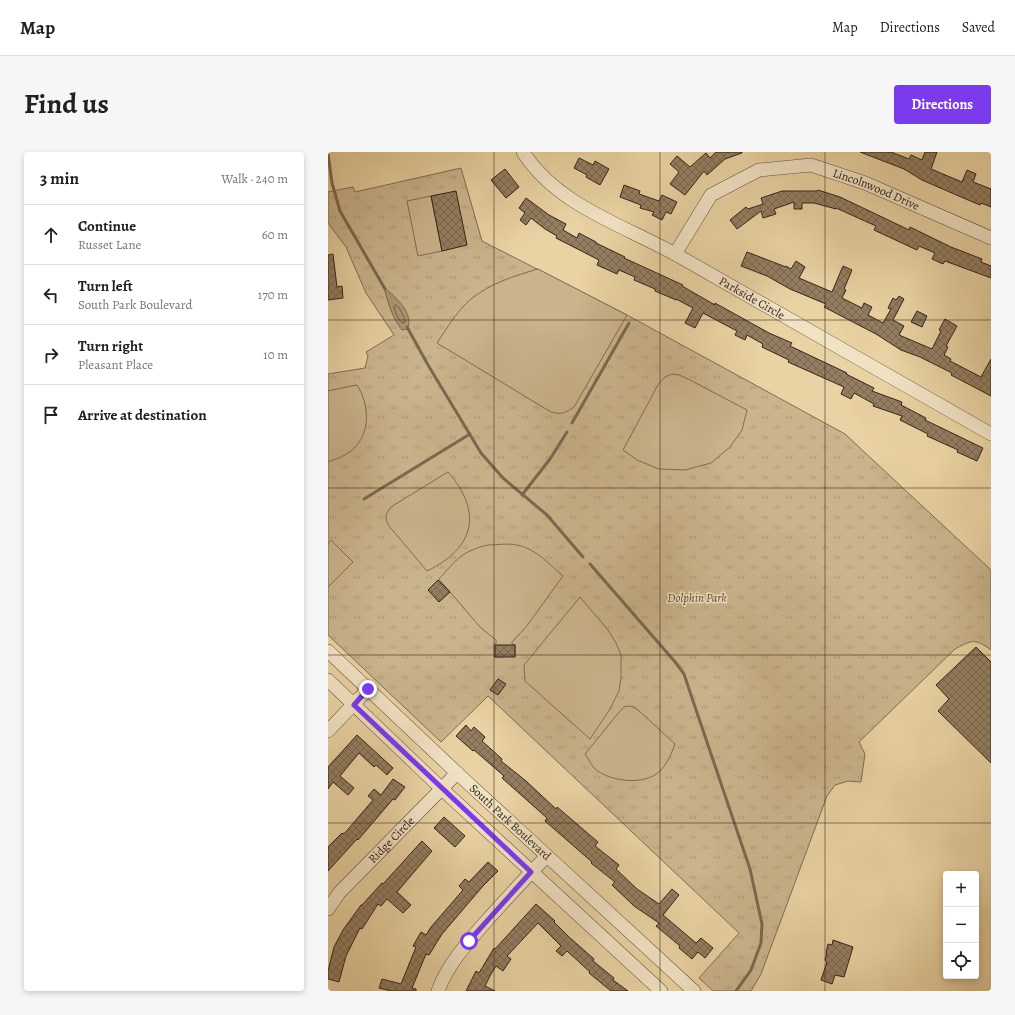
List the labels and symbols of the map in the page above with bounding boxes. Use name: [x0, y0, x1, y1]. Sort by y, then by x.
street label: Lincolnwood Drive: [831, 165, 922, 214]
street label: Parkside Circle: [716, 273, 788, 323]
park label: Dolphin Park: [667, 590, 727, 606]
route end: [359, 680, 377, 698]
street label: South Park Boulevard: [466, 780, 555, 864]
street label: Ridge Circle: [365, 813, 418, 867]
route start: [460, 932, 478, 950]

